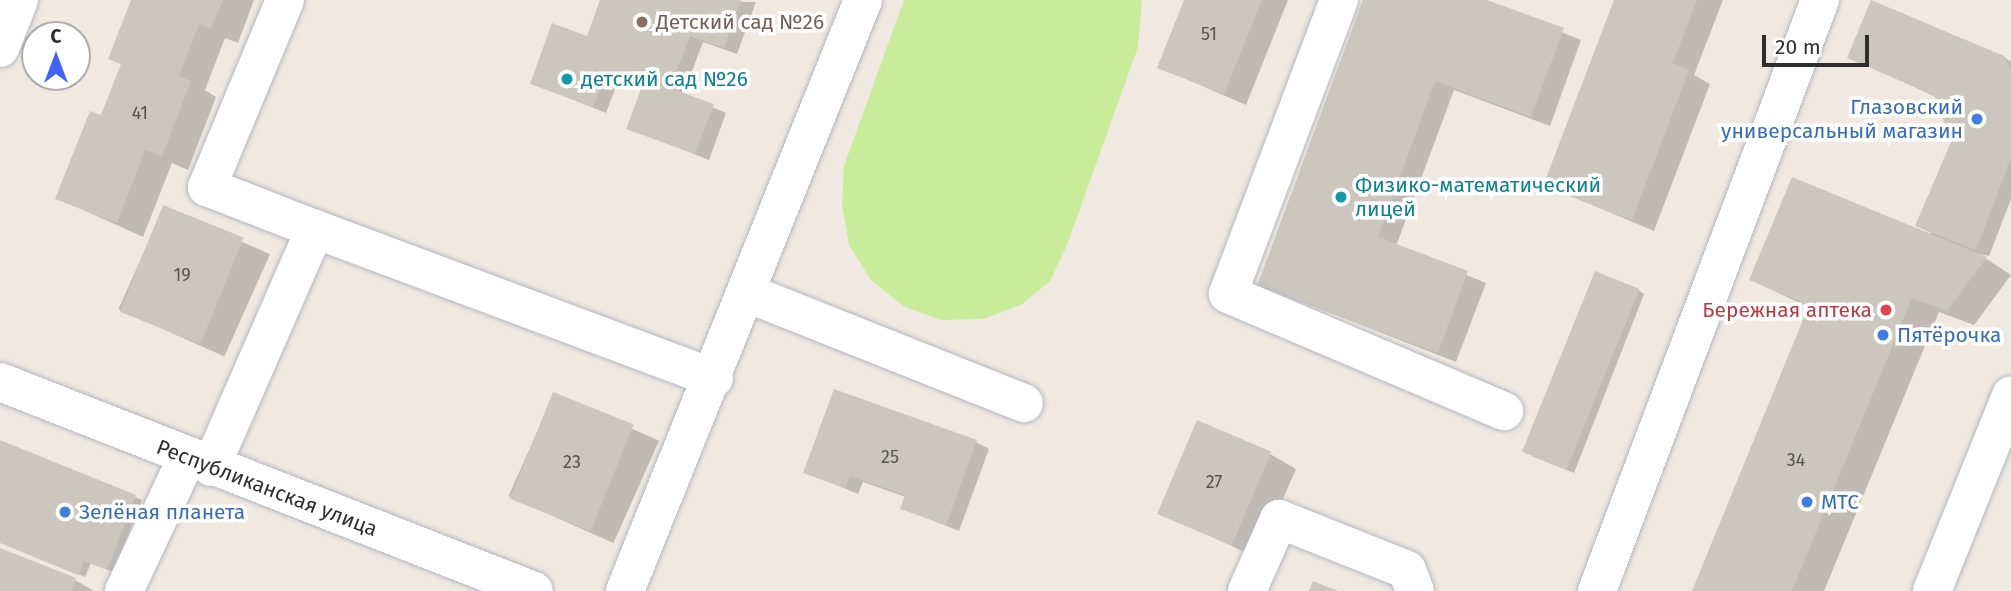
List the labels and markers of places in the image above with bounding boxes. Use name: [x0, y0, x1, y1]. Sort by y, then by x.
place label: Детский сад №26: [656, 9, 824, 35]
marker: Детский сад №26: [634, 14, 650, 30]
place label: детский сад №26: [581, 66, 748, 92]
marker: детский сад №26: [559, 71, 575, 87]
place label: Глазовский универсальный магазин: [1721, 94, 1963, 144]
marker: Глазовский универсальный магазин: [1969, 111, 1985, 127]
place label: Физико-математический лицей: [1355, 172, 1601, 222]
marker: Физико-математический лицей: [1333, 189, 1349, 205]
place label: Бережная аптека: [1702, 297, 1872, 323]
marker: Бережная аптека: [1878, 302, 1894, 318]
place label: Пятёрочка: [1897, 322, 2001, 348]
marker: Пятёрочка: [1875, 327, 1891, 343]
place label: МТС: [1821, 489, 1859, 515]
marker: МТС: [1799, 494, 1815, 510]
place label: Зелёная планета: [79, 499, 245, 525]
marker: Зелёная планета: [57, 504, 73, 520]

